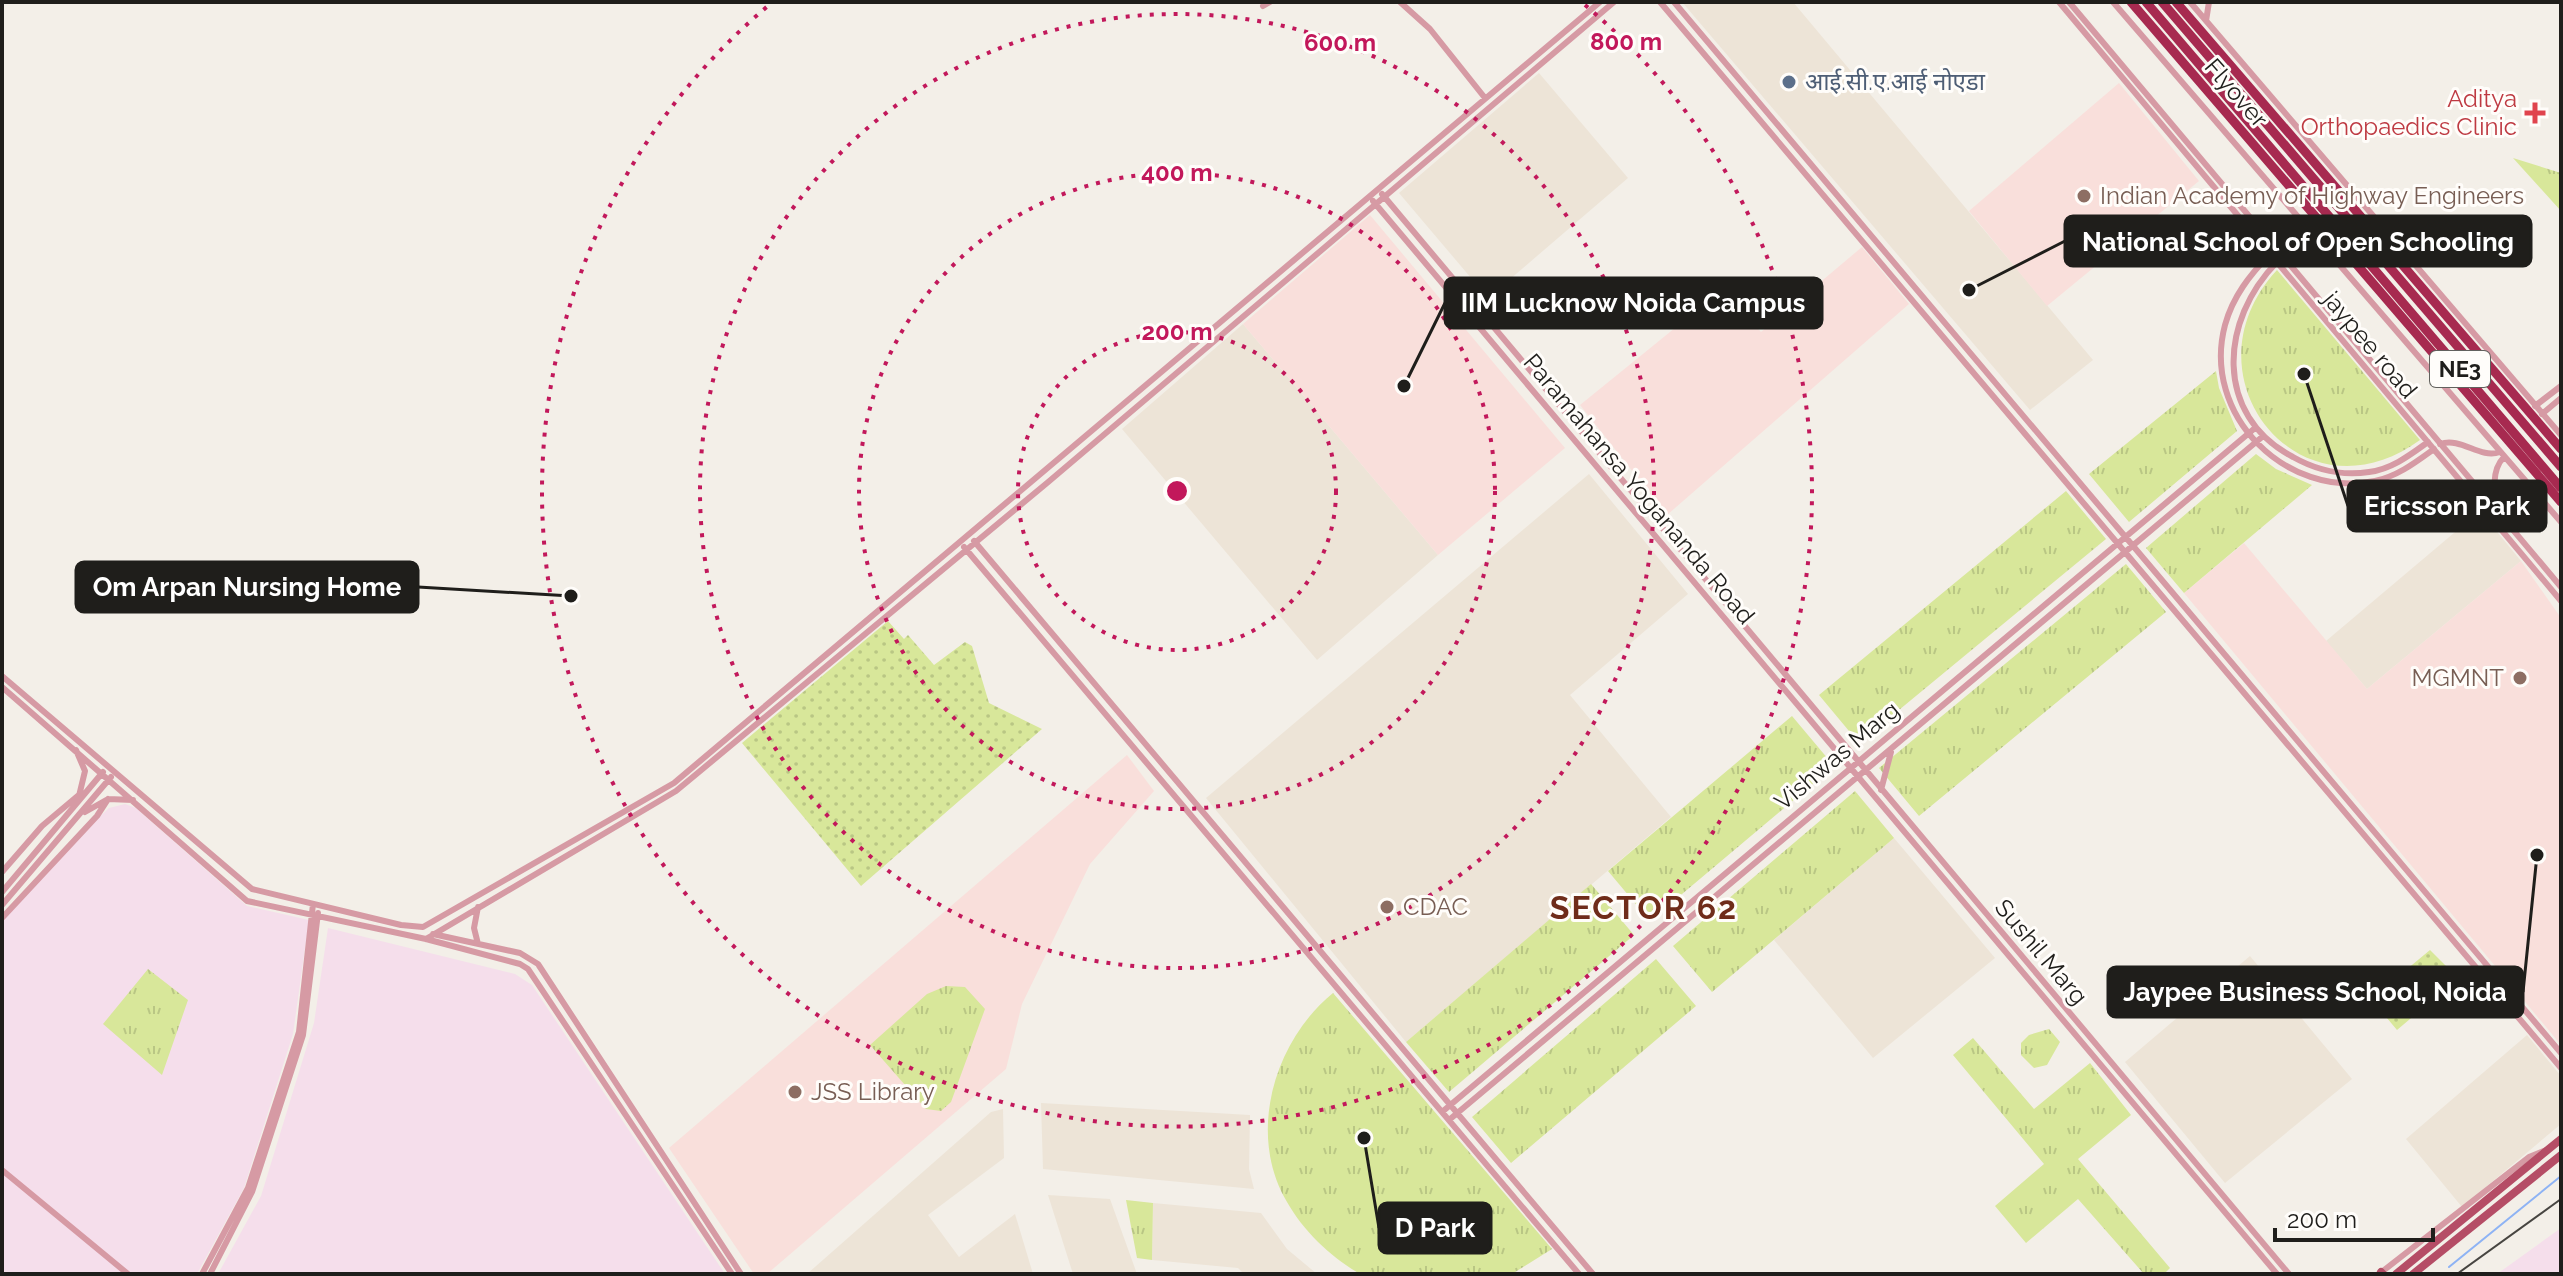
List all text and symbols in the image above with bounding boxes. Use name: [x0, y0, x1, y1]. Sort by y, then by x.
text: 800 m: [1590, 27, 1662, 56]
text: 600 m: [1304, 28, 1376, 57]
street label: Flyover: [2199, 52, 2274, 133]
place label: आई.सी.ए.आई नोएडा: [1805, 67, 1986, 96]
marker: आई.सी.ए.आई नोएडा: [1780, 73, 1798, 91]
place label: Aditya Orthopaedics Clinic: [2301, 84, 2517, 141]
marker: Aditya Orthopaedics Clinic: [2524, 102, 2546, 124]
text: 400 m: [1141, 158, 1213, 187]
place label: Indian Academy of Highway Engineers: [2100, 181, 2524, 210]
marker: Indian Academy of Highway Engineers: [2075, 187, 2093, 205]
callout: National School of Open Schooling: [2065, 216, 2531, 266]
text: National School of Open Schooling: [2082, 227, 2514, 257]
callout: IIM Lucknow Noida Campus: [1445, 278, 1822, 328]
street label: jaypee road: [2315, 283, 2423, 404]
text: IIM Lucknow Noida Campus: [1461, 288, 1805, 318]
text: 200 m: [1141, 317, 1213, 346]
street label: Paramahansa Yogananda Road: [1518, 348, 1761, 630]
road number: NE3: [2430, 351, 2490, 387]
centre of rings: [1163, 477, 1191, 505]
callout: Ericsson Park: [2348, 481, 2546, 531]
text: Ericsson Park: [2364, 491, 2530, 521]
callout: Om Arpan Nursing Home: [76, 562, 418, 612]
text: Om Arpan Nursing Home: [93, 572, 402, 602]
place label: MGMNT: [2412, 663, 2504, 692]
marker: MGMNT: [2511, 669, 2529, 687]
street label: Vishwas Marg: [1768, 695, 1905, 816]
district label: SECTOR 62: [1550, 889, 1738, 926]
place label: CDAC: [1403, 892, 1468, 921]
street label: Sushil Marg: [1989, 893, 2094, 1010]
marker: CDAC: [1378, 898, 1396, 916]
callout: Jaypee Business School, Noida: [2108, 967, 2523, 1017]
text: Jaypee Business School, Noida: [2123, 977, 2507, 1007]
place label: JSS Library: [811, 1077, 935, 1106]
marker: JSS Library: [786, 1083, 804, 1101]
scale bar: [2275, 1192, 2433, 1242]
callout: D Park: [1379, 1203, 1491, 1253]
text: 200 m: [2287, 1205, 2357, 1234]
text: D Park: [1395, 1213, 1476, 1243]

